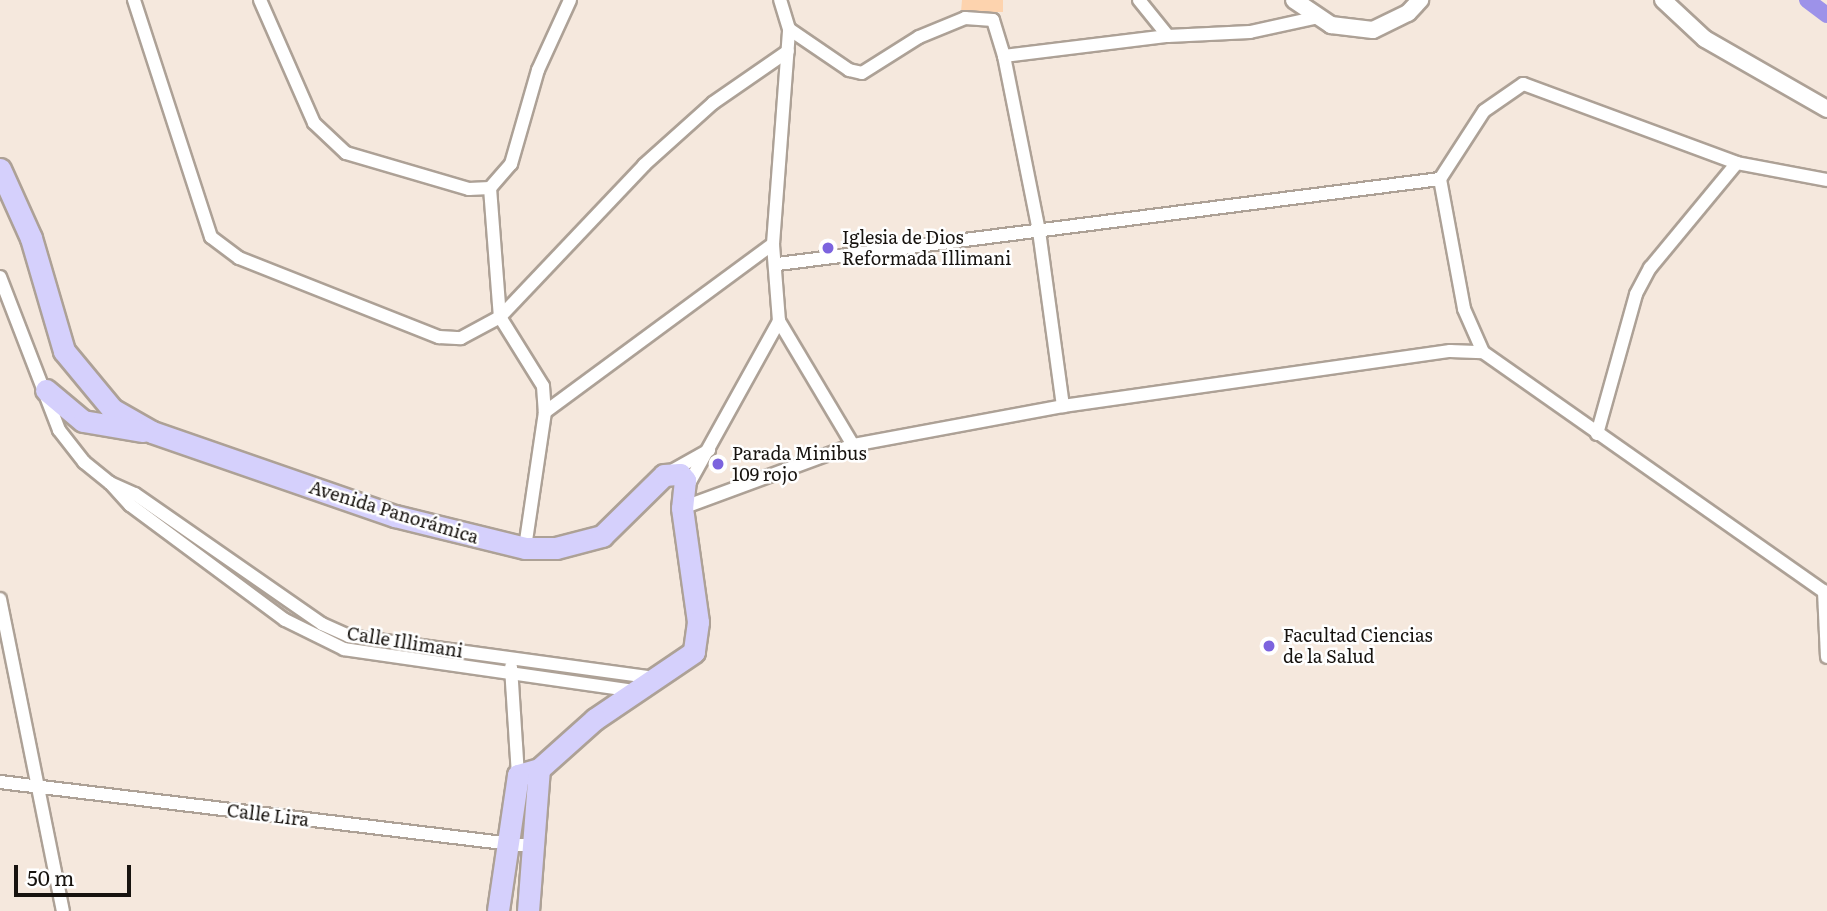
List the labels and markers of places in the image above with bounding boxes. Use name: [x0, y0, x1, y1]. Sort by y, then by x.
place label: Iglesia de Dios Reformada Illimani: [842, 227, 1011, 270]
marker: Iglesia de Dios Reformada Illimani: [820, 240, 836, 256]
place label: Parada Minibus 109 rojo: [732, 443, 867, 486]
marker: Parada Minibus 109 rojo: [710, 456, 726, 472]
place label: Facultad Ciencias de la Salud: [1283, 625, 1433, 668]
marker: Facultad Ciencias de la Salud: [1261, 638, 1277, 654]

